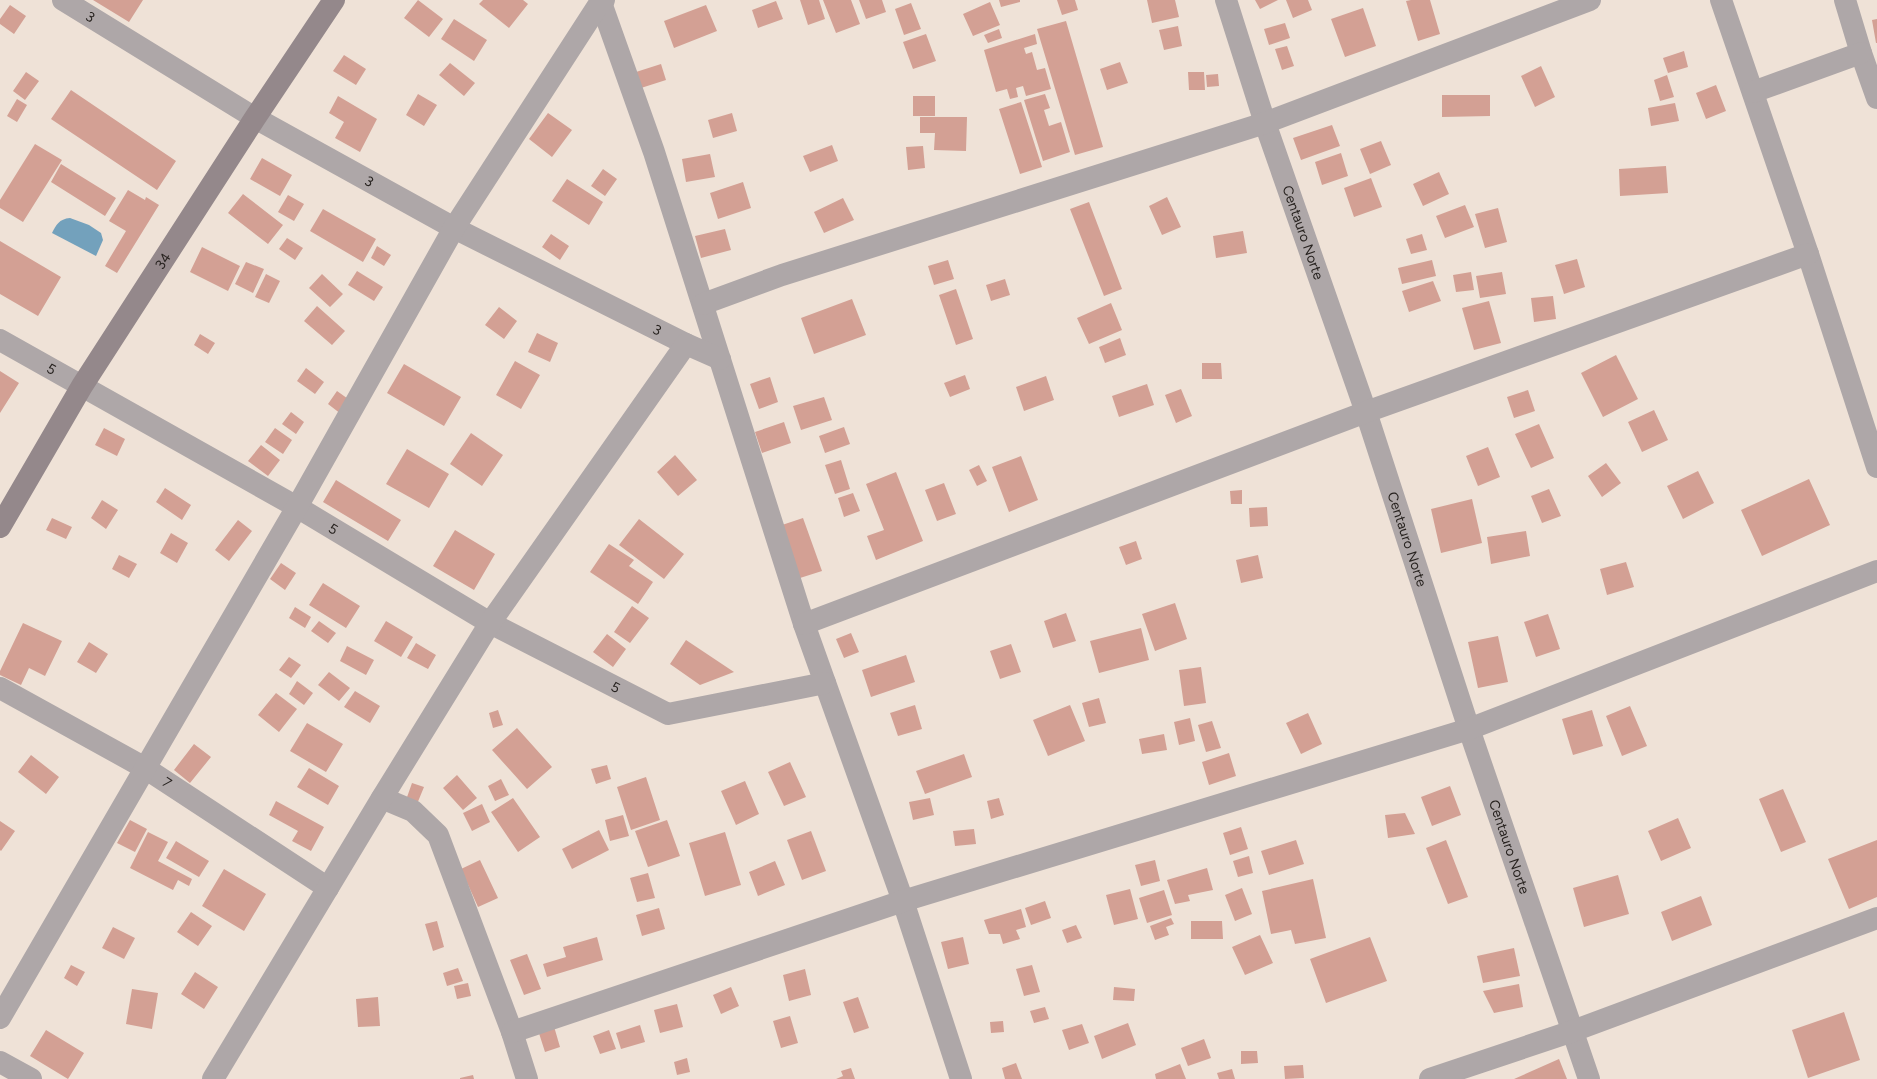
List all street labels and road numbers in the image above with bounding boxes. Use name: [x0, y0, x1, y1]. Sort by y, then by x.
street label: 3: [83, 8, 98, 26]
street label: 3: [362, 172, 377, 190]
street label: Centauro Norte: [1279, 183, 1328, 282]
street label: 34: [151, 249, 174, 272]
street label: 3: [650, 320, 664, 339]
street label: 5: [44, 360, 59, 378]
street label: Centauro Norte: [1384, 490, 1431, 589]
street label: 5: [325, 519, 341, 538]
street label: 5: [608, 678, 623, 697]
street label: 7: [159, 773, 175, 792]
street label: Centauro Norte: [1485, 797, 1534, 897]

